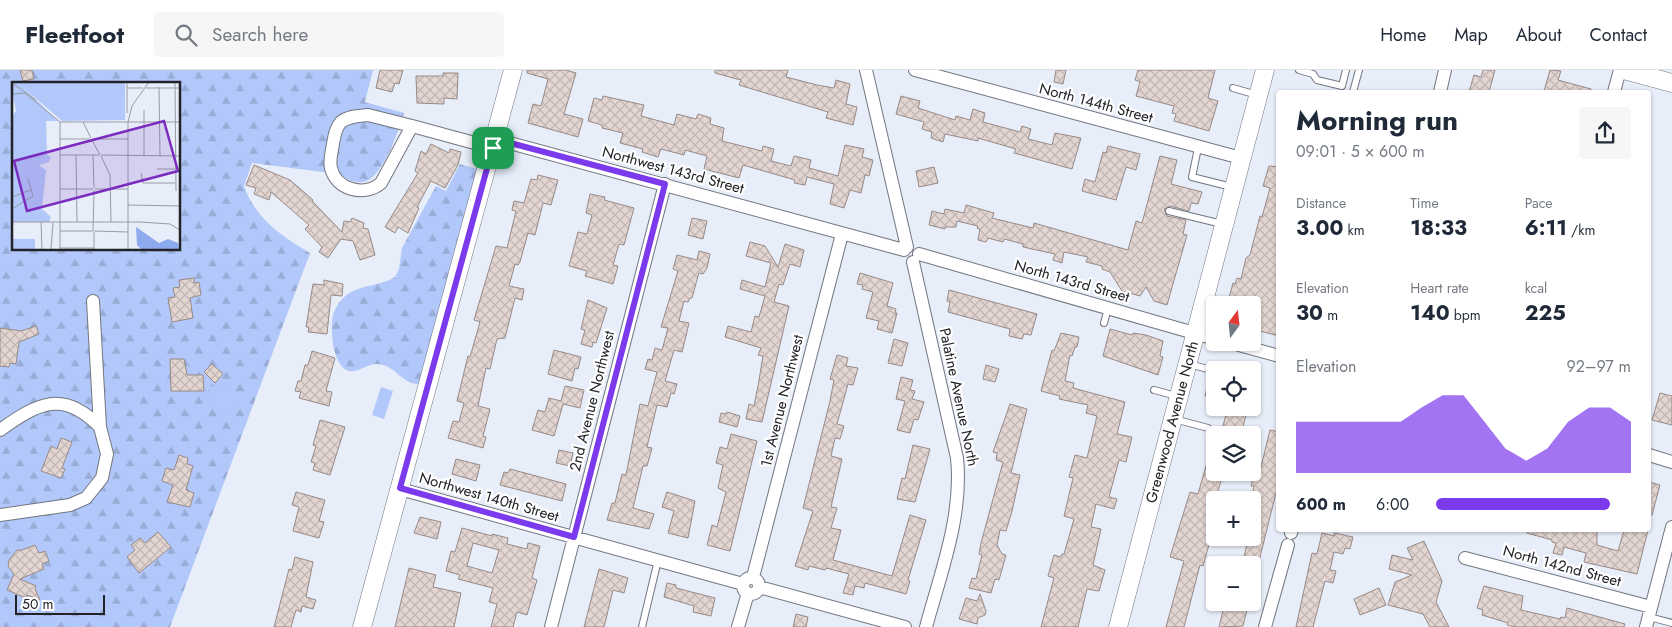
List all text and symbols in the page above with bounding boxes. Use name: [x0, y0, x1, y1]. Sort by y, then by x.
search box: [154, 12, 504, 57]
text: Fleetfoot: [25, 17, 124, 52]
icon: search: [172, 21, 200, 49]
text: Search here: [212, 21, 308, 48]
text: Home: [1380, 22, 1426, 48]
text: Map: [1454, 22, 1488, 48]
text: About: [1516, 22, 1561, 48]
text: Contact: [1589, 22, 1647, 48]
street label: North 144th Street: [1037, 77, 1156, 129]
inset map: [12, 82, 180, 250]
text: Morning run: [1296, 100, 1458, 141]
button: share: [1579, 107, 1631, 159]
pin: [472, 127, 514, 169]
icon: arrive: [479, 134, 507, 162]
street label: Northwest 143rd Street: [600, 140, 747, 200]
text: 09:01 · 5 × 600 m: [1296, 140, 1425, 163]
text: Distance: [1296, 193, 1346, 213]
text: Time: [1410, 193, 1439, 213]
text: Pace: [1525, 193, 1553, 213]
text: 3.00: [1296, 213, 1343, 243]
text: 18:33: [1410, 213, 1467, 243]
text: 6:11: [1525, 213, 1567, 243]
text: km: [1343, 220, 1365, 240]
text: /km: [1567, 220, 1595, 240]
street label: North 143rd Street: [1012, 254, 1132, 308]
text: Elevation: [1296, 278, 1349, 298]
text: Heart rate: [1410, 278, 1469, 298]
text: kcal: [1525, 278, 1547, 298]
north arrow: [1206, 296, 1261, 351]
map controls: [1206, 296, 1261, 611]
text: 30: [1296, 298, 1323, 328]
text: 140: [1410, 298, 1450, 328]
text: 225: [1525, 298, 1566, 328]
text: m: [1323, 305, 1338, 325]
text: bpm: [1450, 305, 1481, 325]
street label: Palatine Avenue North: [934, 326, 984, 468]
street label: 2nd Avenue Northwest: [564, 328, 620, 474]
street label: 1st Avenue Northwest: [755, 332, 809, 470]
street label: Greenwood Avenue North: [1140, 338, 1204, 506]
text: Elevation: [1296, 355, 1356, 378]
text: 92–97 m: [1566, 355, 1631, 378]
button: locate: [1206, 361, 1261, 416]
button: layers: [1206, 426, 1261, 481]
street label: Northwest 140th Street: [417, 467, 562, 528]
button: +: [1206, 491, 1261, 546]
text: 600 m: [1296, 493, 1346, 516]
text: 6:00: [1376, 493, 1409, 516]
street label: North 142nd Street: [1500, 540, 1624, 592]
button: −: [1206, 556, 1261, 611]
scale bar: [15, 592, 105, 615]
text: 50 m: [22, 594, 53, 614]

